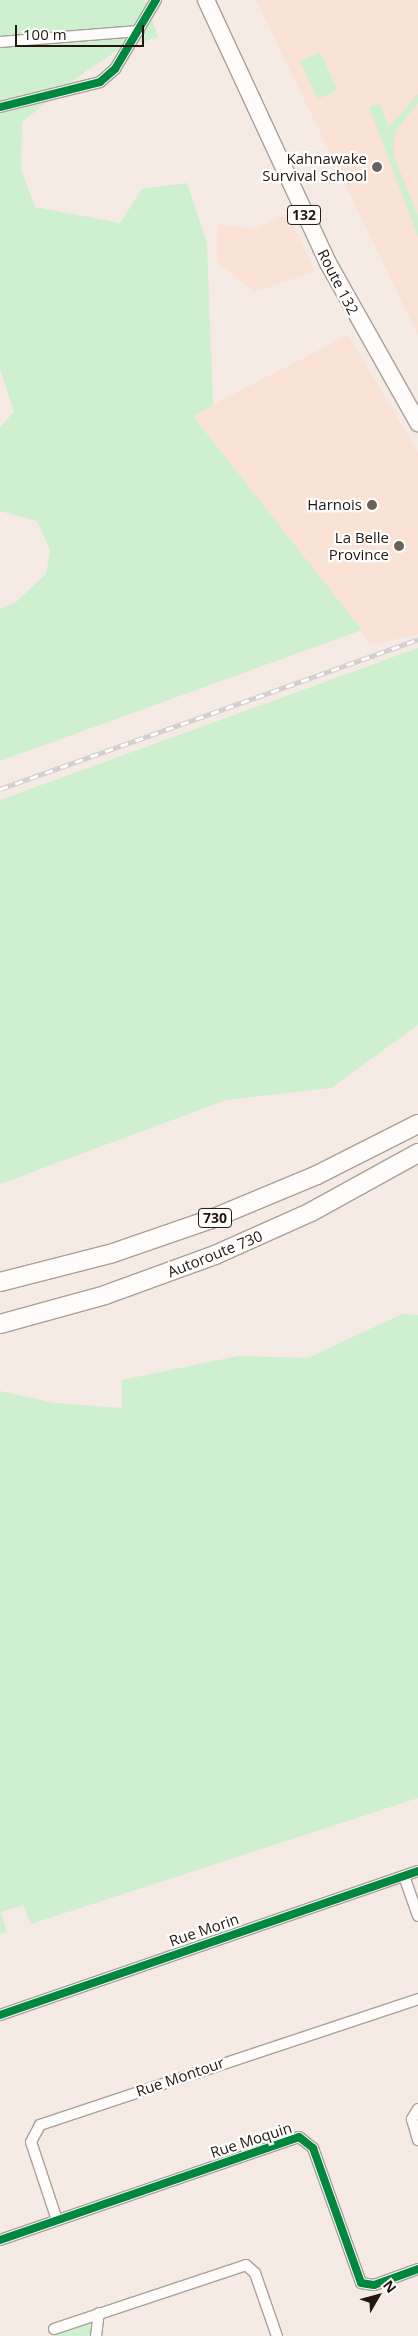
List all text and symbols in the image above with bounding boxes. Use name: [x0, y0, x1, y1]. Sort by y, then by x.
scale bar: [18, 15, 146, 47]
text: 100 m: [23, 24, 67, 44]
place label: Kahnawake Survival School: [262, 149, 367, 184]
marker: Kahnawake Survival School: [371, 161, 383, 173]
road number: 132: [286, 204, 322, 226]
street label: Route 132: [314, 246, 362, 318]
place label: Harnois: [307, 496, 362, 514]
marker: Harnois: [366, 499, 378, 511]
place label: La Belle Province: [329, 528, 389, 563]
marker: La Belle Province: [393, 540, 405, 552]
road number: 730: [198, 1206, 232, 1230]
street label: Autoroute 730: [165, 1227, 265, 1281]
street label: Rue Morin: [167, 1910, 241, 1950]
street label: Rue Montour: [133, 2053, 227, 2101]
street label: Rue Moquin: [208, 2118, 294, 2162]
north arrow: [353, 2271, 403, 2321]
text: N: [379, 2276, 401, 2297]

